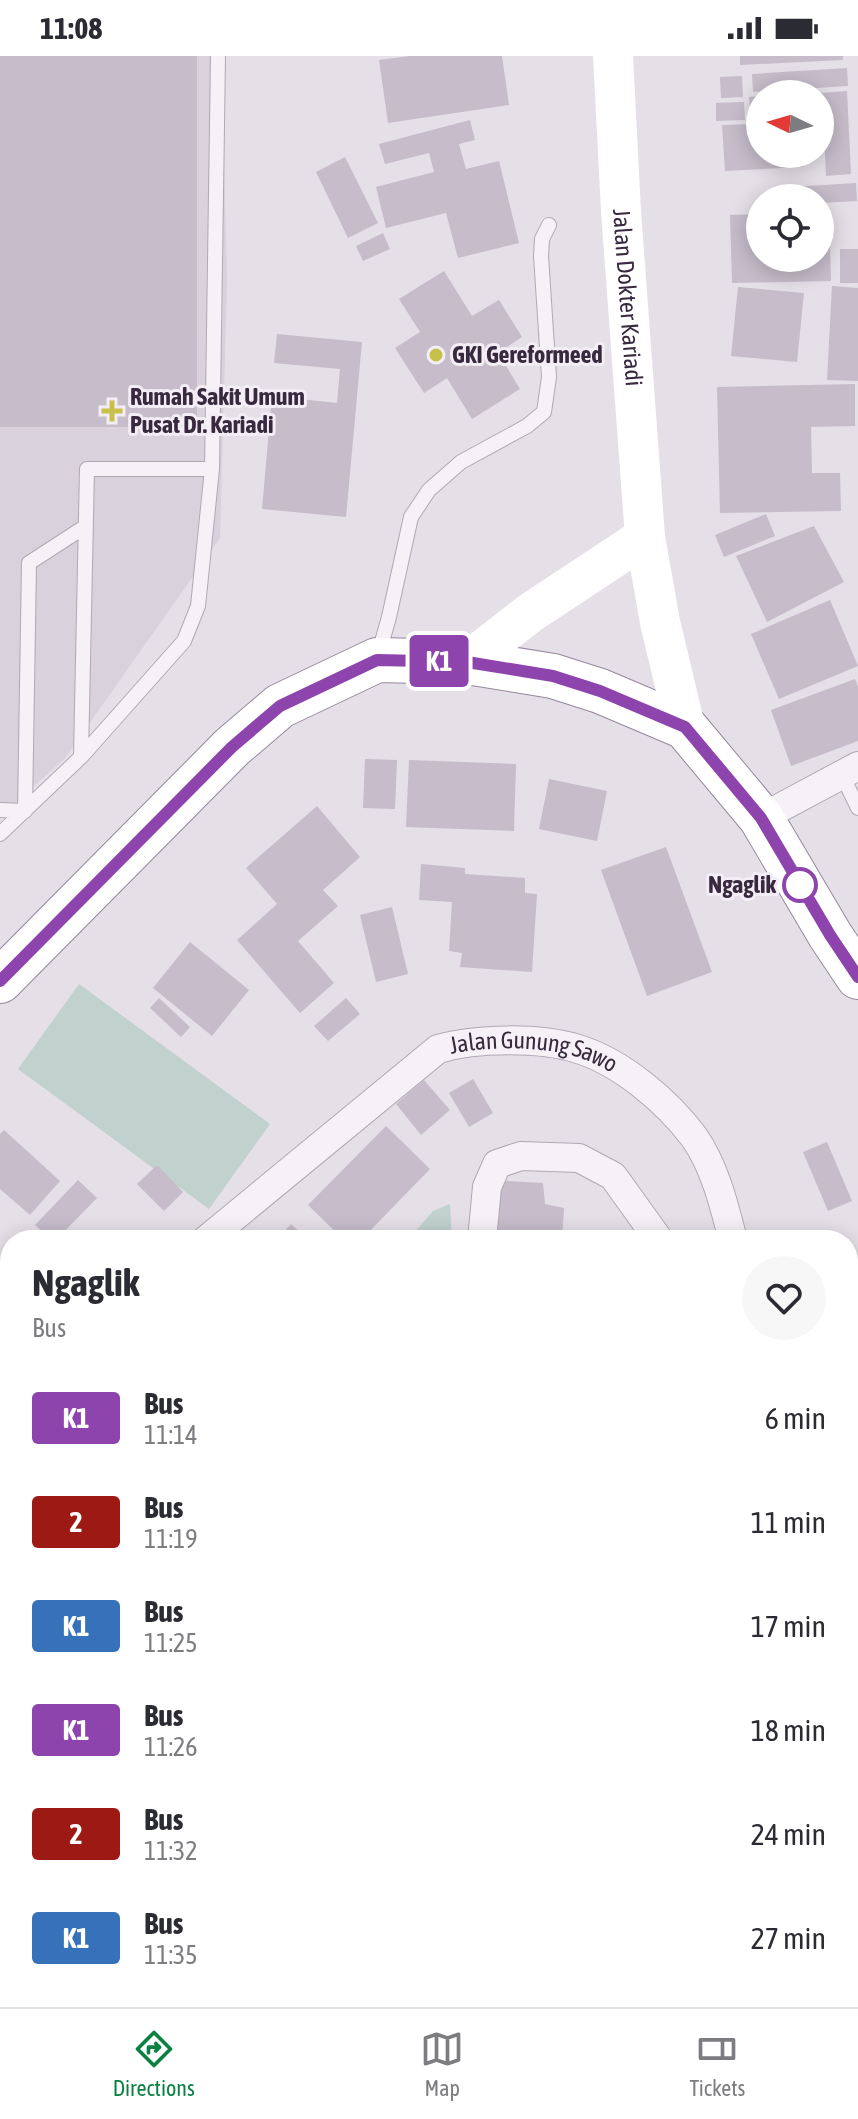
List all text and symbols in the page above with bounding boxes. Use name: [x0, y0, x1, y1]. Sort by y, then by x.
text: 11:08: [40, 11, 102, 45]
north arrow: [746, 80, 834, 168]
map controls: [746, 80, 834, 272]
button: locate: [746, 184, 834, 272]
street label: Jalan Dokter Kariadi: [608, 208, 648, 387]
place label: GKI Gereformeed: [452, 341, 603, 368]
marker: GKI Gereformeed: [427, 346, 445, 364]
place label: Rumah Sakit Umum Pusat Dr. Kariadi: [130, 383, 305, 438]
marker: Rumah Sakit Umum Pusat Dr. Kariadi: [101, 400, 123, 422]
line badge: K1: [403, 635, 475, 687]
text: K1: [426, 645, 452, 677]
marker: Ngaglik: [783, 868, 817, 902]
place label: Ngaglik: [708, 871, 776, 898]
street label: Jalan Gunung Sawo: [447, 1026, 623, 1077]
button: heart: [742, 1256, 826, 1340]
text: Ngaglik: [32, 1261, 140, 1304]
text: Bus: [32, 1313, 66, 1343]
text: Bus: [144, 1386, 183, 1420]
text: 6 min: [765, 1401, 826, 1435]
text: K1: [63, 1402, 89, 1434]
text: 11:14: [144, 1420, 198, 1450]
text: Bus: [144, 1490, 183, 1524]
text: 11 min: [751, 1505, 826, 1539]
text: 2: [69, 1506, 83, 1538]
text: 11:19: [144, 1524, 198, 1554]
text: Bus: [144, 1594, 183, 1628]
text: 17 min: [751, 1609, 826, 1643]
text: K1: [63, 1610, 89, 1642]
text: 11:25: [144, 1628, 198, 1658]
text: Bus: [144, 1698, 183, 1732]
text: 18 min: [751, 1713, 826, 1747]
text: K1: [63, 1714, 89, 1746]
text: 11:26: [144, 1732, 198, 1762]
text: Bus: [144, 1802, 183, 1836]
text: 24 min: [751, 1817, 826, 1851]
text: 2: [69, 1818, 83, 1850]
text: 11:32: [144, 1836, 198, 1866]
text: Bus: [144, 1906, 183, 1940]
text: 27 min: [751, 1921, 826, 1955]
text: K1: [63, 1922, 89, 1954]
text: 11:35: [144, 1940, 198, 1970]
tab: Directions: [113, 2027, 195, 2101]
tab: Map: [420, 2027, 464, 2101]
tab: Tickets: [690, 2027, 745, 2101]

